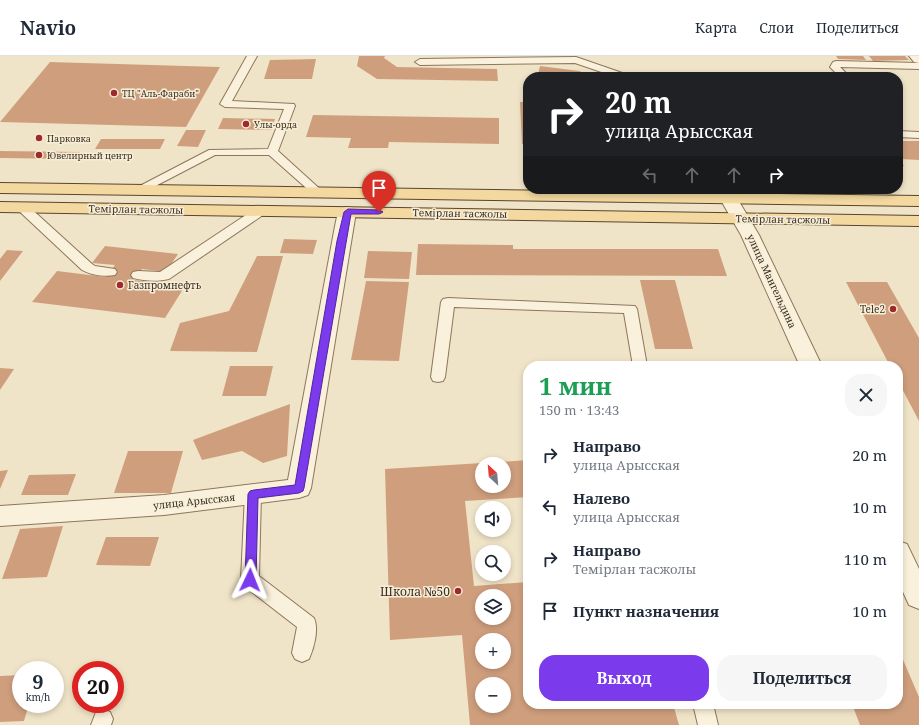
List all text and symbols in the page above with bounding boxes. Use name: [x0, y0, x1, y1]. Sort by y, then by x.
text: Navio: [20, 15, 76, 41]
text: Карта: [695, 18, 737, 37]
text: Слои: [759, 18, 794, 37]
text: Поделиться: [816, 18, 899, 37]
text: 20 m: [605, 83, 672, 121]
place label: ТЦ "Аль-Фараби": [122, 87, 199, 100]
marker: ТЦ "Аль-Фараби": [109, 88, 119, 98]
icon: right: [539, 88, 591, 140]
place label: Улы-орда: [254, 118, 297, 131]
marker: Улы-орда: [241, 119, 251, 129]
text: улица Арысская: [605, 119, 753, 143]
place label: Парковка: [47, 132, 91, 145]
marker: Парковка: [34, 133, 44, 143]
place label: Ювелирный центр: [47, 149, 133, 162]
marker: Ювелирный центр: [34, 150, 44, 160]
icon: left: [639, 164, 661, 186]
icon: ahead: [681, 164, 703, 186]
icon: ahead: [723, 164, 745, 186]
icon: right: [765, 164, 787, 186]
pin: [362, 171, 396, 212]
icon: arrive: [368, 177, 390, 199]
street label: Темірлан тасжолы: [88, 201, 184, 217]
street label: Темірлан тасжолы: [412, 205, 508, 221]
street label: Темірлан тасжолы: [735, 211, 831, 227]
street label: улица Мангельдина: [744, 232, 800, 331]
place label: Газпромнефть: [128, 278, 202, 292]
marker: Газпромнефть: [115, 280, 125, 290]
place label: Tele2: [860, 302, 885, 316]
marker: Tele2: [888, 304, 898, 314]
text: 1 мин: [539, 369, 612, 402]
button: close: [845, 374, 887, 416]
text: 150 m · 13:43: [539, 401, 619, 419]
text: Направо: [573, 436, 641, 456]
icon: right: [539, 444, 561, 466]
text: 20 m: [852, 445, 887, 465]
text: улица Арысская: [573, 456, 680, 474]
north arrow: [475, 457, 511, 493]
map controls: [475, 457, 511, 713]
text: Налево: [573, 488, 630, 508]
street label: улица Арысская: [152, 490, 236, 512]
icon: left: [539, 496, 561, 518]
text: 10 m: [852, 497, 887, 517]
button: sound: [475, 501, 511, 537]
text: улица Арысская: [573, 508, 680, 526]
text: Направо: [573, 540, 641, 560]
button: search: [475, 545, 511, 581]
icon: right: [539, 548, 561, 570]
text: 110 m: [844, 549, 887, 569]
position arrow: [229, 559, 271, 601]
text: Темірлан тасжолы: [573, 560, 696, 578]
place label: Школа №50: [380, 583, 450, 600]
marker: Школа №50: [453, 586, 463, 596]
button: layers: [475, 589, 511, 625]
icon: arrive: [539, 600, 561, 622]
text: Пункт назначения: [573, 601, 719, 621]
text: 10 m: [852, 601, 887, 621]
button: +: [475, 633, 511, 669]
button: Выход: [539, 655, 709, 701]
button: Поделиться: [717, 655, 887, 701]
speed limit sign: 20: [72, 661, 124, 713]
text: 9: [32, 668, 44, 695]
button: −: [475, 677, 511, 713]
text: km/h: [26, 690, 50, 704]

